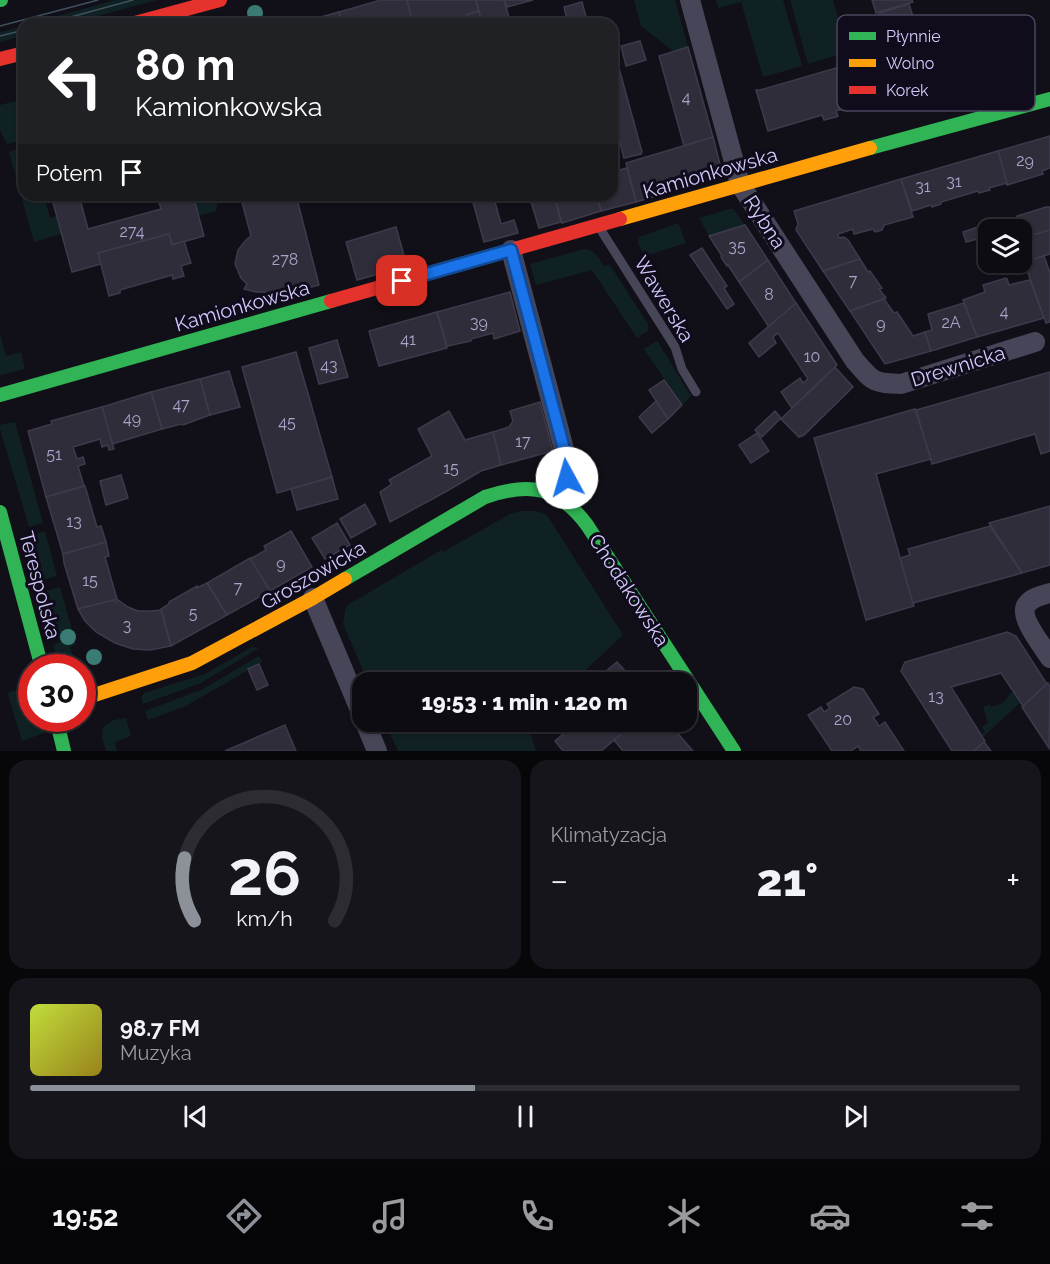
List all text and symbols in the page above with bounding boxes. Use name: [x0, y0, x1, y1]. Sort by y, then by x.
legend: [837, 15, 1035, 111]
text: Płynnie: [886, 27, 941, 46]
text: 80 m: [135, 41, 235, 90]
icon: left: [36, 42, 114, 120]
text: Wolno: [886, 54, 934, 73]
text: Korek: [886, 81, 929, 100]
house number: 4: [682, 88, 691, 107]
text: Kamionkowska: [135, 91, 322, 122]
street label: Kamionkowska: [640, 142, 780, 204]
house number: 29: [1016, 151, 1034, 170]
icon: arrive: [115, 156, 148, 189]
text: Potem: [36, 160, 103, 186]
house number: 31: [946, 172, 962, 191]
house number: 31: [915, 177, 931, 196]
street label: Rybna: [739, 191, 791, 253]
map controls: [978, 219, 1032, 273]
button: layers: [978, 219, 1032, 273]
house number: 274: [120, 222, 145, 241]
house number: 35: [728, 237, 746, 256]
house number: 278: [272, 250, 298, 269]
street label: Wawerska: [629, 252, 699, 346]
pin: [376, 255, 427, 306]
icon: arrive: [385, 264, 418, 297]
house number: 7: [849, 271, 858, 290]
street label: Kamionkowska: [172, 275, 312, 337]
house number: 8: [764, 285, 774, 304]
house number: 4: [1000, 302, 1009, 321]
house number: 39: [470, 313, 488, 332]
house number: 2A: [941, 313, 961, 332]
house number: 9: [876, 314, 886, 333]
house number: 41: [400, 330, 416, 349]
street label: Drewnicka: [908, 340, 1008, 392]
house number: 10: [804, 347, 820, 366]
house number: 43: [320, 356, 338, 375]
house number: 47: [172, 395, 190, 414]
house number: 49: [123, 409, 141, 428]
house number: 45: [278, 413, 296, 432]
house number: 17: [515, 432, 531, 451]
house number: 51: [46, 445, 62, 464]
position arrow: [535, 446, 599, 510]
house number: 15: [443, 459, 459, 478]
house number: 13: [66, 512, 82, 531]
street label: Terespolska: [14, 528, 66, 642]
street label: Chodakowska: [584, 529, 674, 651]
street label: Groszowicka: [256, 535, 370, 615]
house number: 9: [276, 554, 286, 573]
house number: 15: [82, 571, 98, 590]
house number: 7: [234, 578, 243, 597]
house number: 5: [189, 604, 198, 623]
house number: 3: [123, 616, 131, 635]
speed limit sign: 30: [18, 654, 96, 732]
house number: 13: [928, 687, 944, 706]
text: 19:53 · 1 min · 120 m: [421, 689, 628, 715]
house number: 20: [834, 710, 852, 729]
text: Klimatyzacja: [551, 823, 667, 847]
text: 26: [228, 836, 301, 910]
text: 21°: [757, 854, 818, 907]
text: −: [551, 861, 568, 900]
text: +: [1006, 861, 1020, 900]
text: km/h: [236, 907, 293, 932]
text: 98.7 FM: [120, 1015, 200, 1041]
text: Muzyka: [120, 1041, 192, 1065]
icon: previous: [179, 1100, 212, 1133]
icon: pause: [509, 1100, 542, 1133]
icon: next: [839, 1100, 872, 1133]
icon: directions: [223, 1195, 265, 1237]
icon: music: [369, 1195, 411, 1237]
icon: phone: [516, 1195, 558, 1237]
icon: climate: [663, 1195, 705, 1237]
icon: car: [809, 1195, 851, 1237]
icon: filters: [956, 1195, 998, 1237]
text: 19:52: [52, 1201, 118, 1232]

